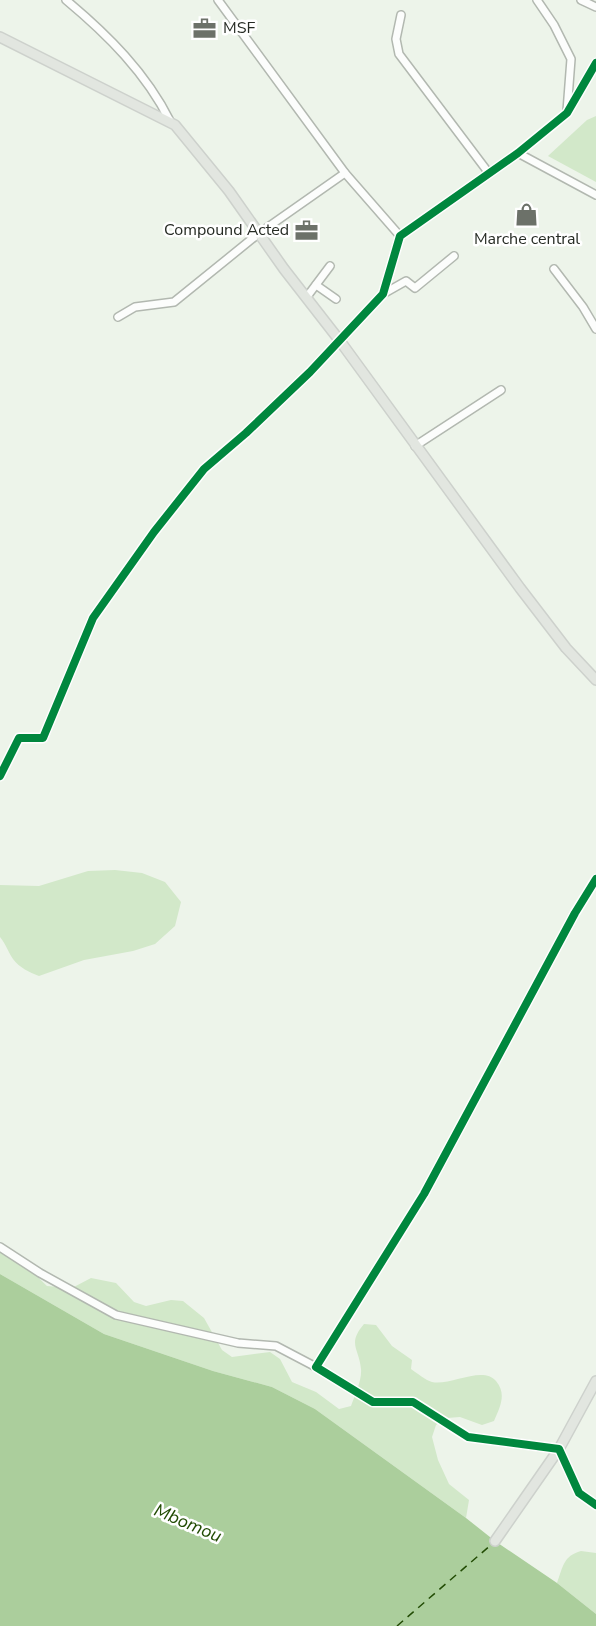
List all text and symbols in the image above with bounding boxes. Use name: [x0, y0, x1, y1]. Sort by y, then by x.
office icon: MSF: [192, 15, 218, 41]
place label: MSF: [223, 17, 256, 39]
shop icon: Marche central: [514, 201, 540, 227]
office icon: Compound Acted: [294, 217, 320, 243]
place label: Compound Acted: [164, 219, 289, 241]
place label: Marche central: [474, 228, 580, 250]
water label: Mbomou: [150, 1498, 226, 1548]

